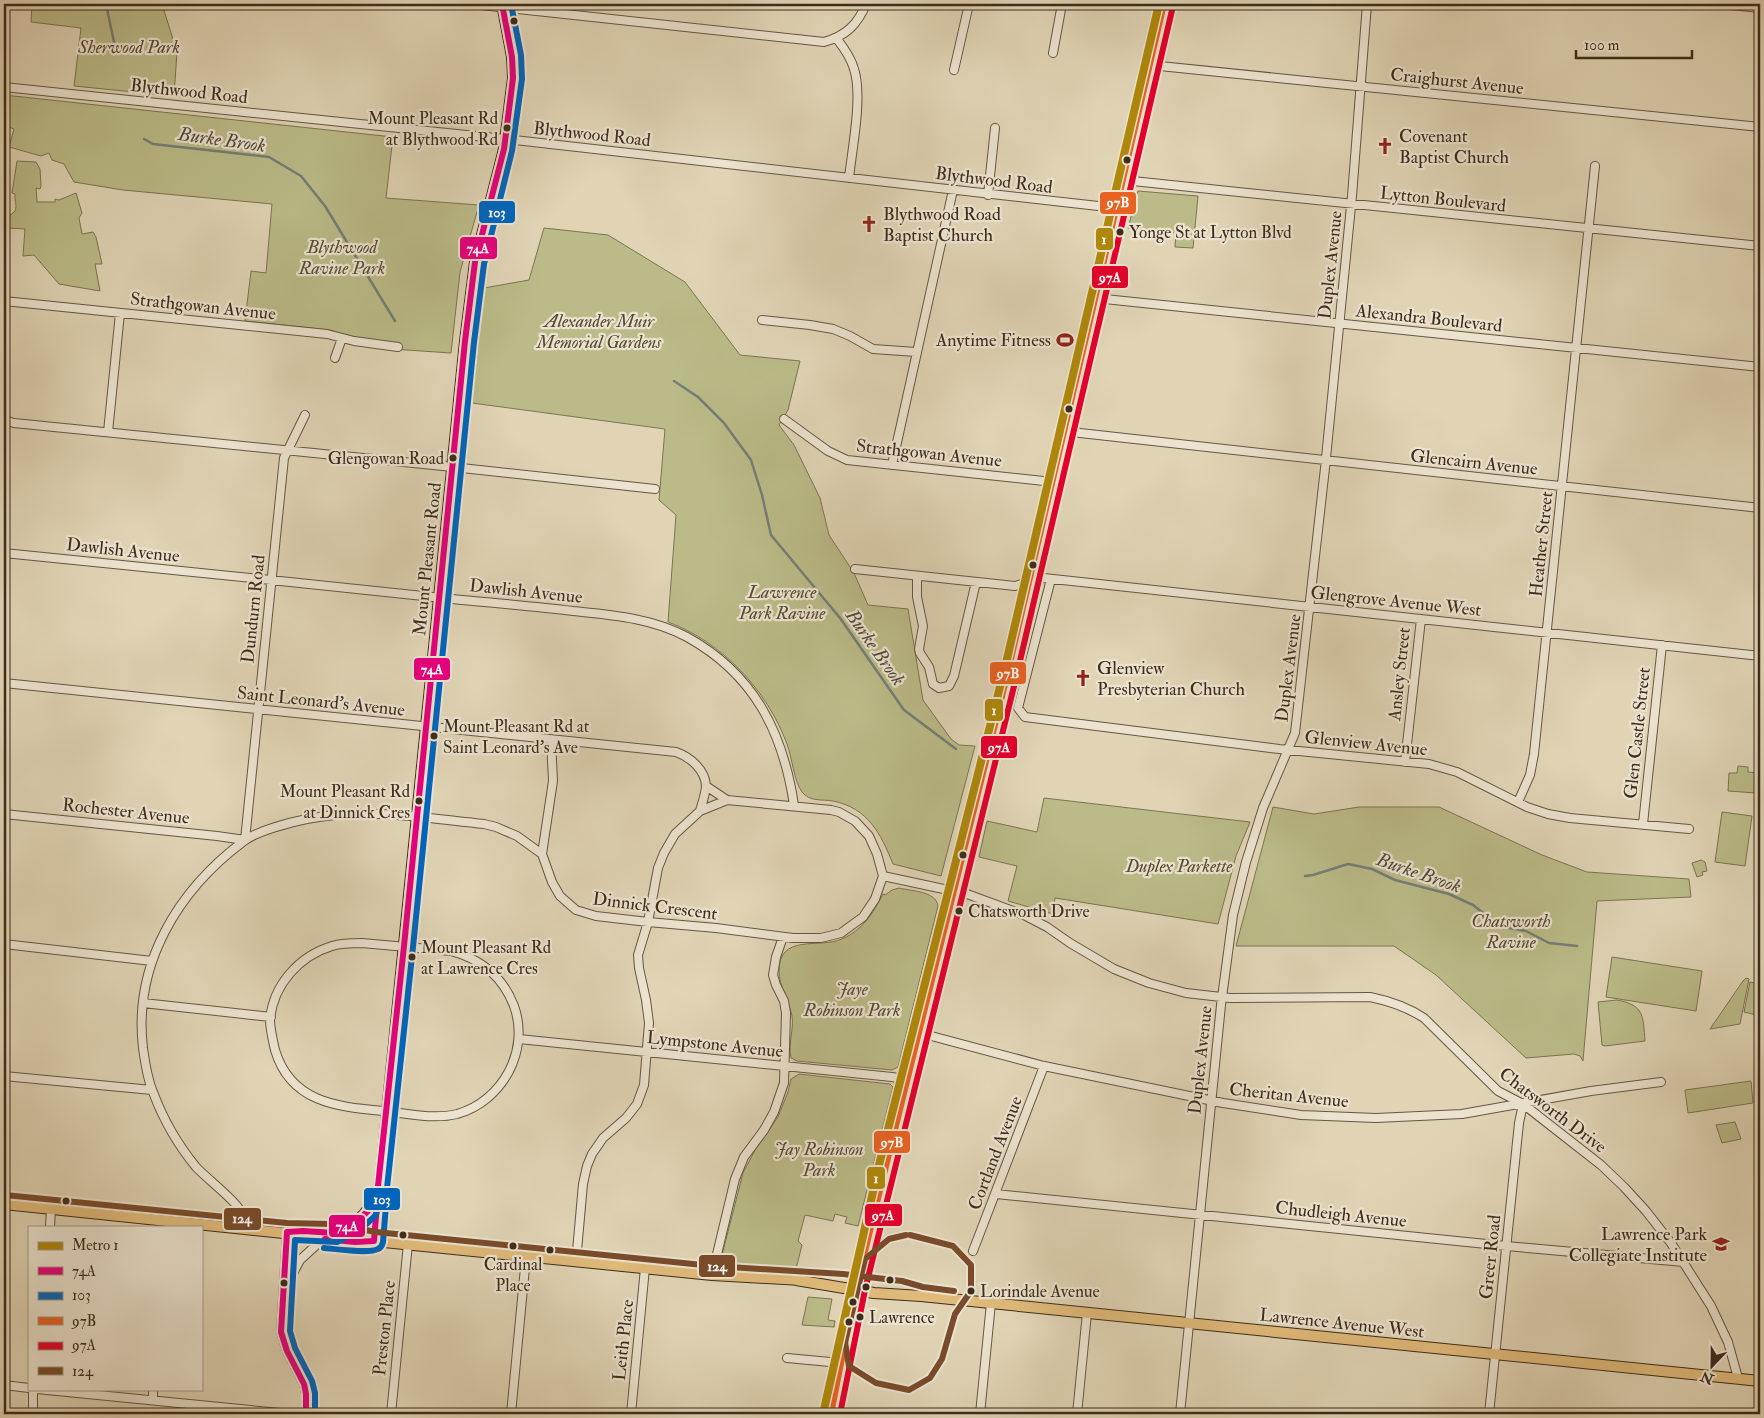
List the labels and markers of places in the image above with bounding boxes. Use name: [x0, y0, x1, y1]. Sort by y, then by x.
unlabelled marker: [509, 16, 519, 26]
place label: Mount Pleasant Rd at Blythwood Rd: [368, 108, 499, 151]
marker: Mount Pleasant Rd at Blythwood Rd: [502, 123, 512, 133]
place label: Covenant Baptist Church: [1399, 125, 1509, 169]
church icon: Covenant Baptist Church: [1375, 136, 1395, 156]
unlabelled marker: [1122, 155, 1132, 165]
place label: Blythwood Road Baptist Church: [883, 203, 1001, 247]
church icon: Blythwood Road Baptist Church: [859, 214, 879, 234]
place label: Yonge St at Lytton Blvd: [1129, 222, 1292, 244]
marker: Yonge St at Lytton Blvd: [1115, 227, 1125, 237]
place label: Anytime Fitness: [935, 329, 1051, 352]
sports icon: Anytime Fitness: [1055, 330, 1075, 350]
unlabelled marker: [1064, 404, 1074, 414]
place label: Glengowan Road: [328, 448, 445, 469]
marker: Glengowan Road: [448, 453, 458, 463]
unlabelled marker: [1028, 560, 1038, 570]
place label: Glenview Presbyterian Church: [1097, 657, 1245, 701]
church icon: Glenview Presbyterian Church: [1073, 668, 1093, 688]
place label: Mount Pleasant Rd at Saint Leonard's Ave: [443, 716, 590, 758]
marker: Mount Pleasant Rd at Saint Leonard's Ave: [429, 731, 439, 741]
place label: Mount Pleasant Rd at Dinnick Cres: [280, 781, 411, 823]
marker: Mount Pleasant Rd at Dinnick Cres: [414, 796, 424, 806]
unlabelled marker: [958, 850, 968, 860]
place label: Chatsworth Drive: [968, 901, 1090, 922]
marker: Chatsworth Drive: [954, 906, 964, 916]
place label: Mount Pleasant Rd at Lawrence Cres: [421, 937, 552, 979]
marker: Mount Pleasant Rd at Lawrence Cres: [407, 952, 417, 962]
unlabelled marker: [61, 1196, 71, 1206]
place label: Lawrence Park Collegiate Institute: [1569, 1223, 1707, 1267]
unlabelled marker: [398, 1230, 408, 1240]
school or university icon: Lawrence Park Collegiate Institute: [1711, 1234, 1731, 1254]
marker: Cardinal Place: [508, 1241, 518, 1251]
unlabelled marker: [545, 1245, 555, 1255]
place label: Cardinal Place: [484, 1254, 543, 1296]
unlabelled marker: [885, 1275, 895, 1285]
unlabelled marker: [279, 1278, 289, 1288]
place label: Lorindale Avenue: [980, 1281, 1100, 1302]
unlabelled marker: [861, 1282, 871, 1292]
marker: Lorindale Avenue: [966, 1286, 976, 1296]
unlabelled marker: [848, 1297, 858, 1307]
place label: Lawrence: [869, 1307, 935, 1328]
marker: Lawrence: [855, 1312, 865, 1322]
unlabelled marker: [844, 1317, 854, 1327]

